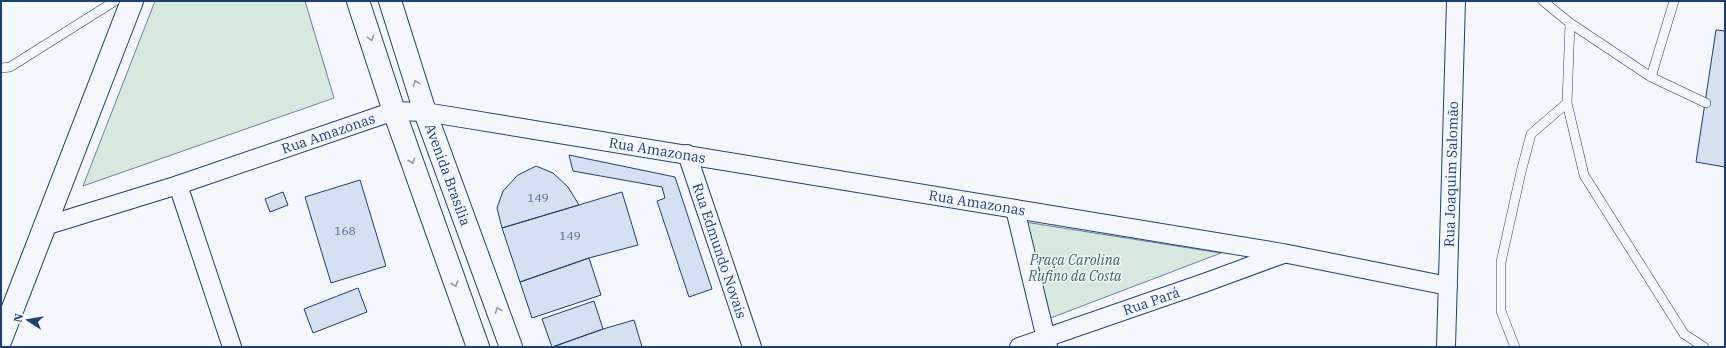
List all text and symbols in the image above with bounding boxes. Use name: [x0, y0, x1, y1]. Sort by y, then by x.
one-way arrow: [366, 34, 374, 41]
one-way arrow: [412, 79, 421, 86]
street label: Rua Joaquim Salomão: [1440, 101, 1462, 247]
street label: Rua Amazonas: [279, 109, 378, 158]
street label: Avenida Brasília: [421, 121, 475, 229]
street label: Rua Amazonas: [608, 133, 707, 167]
one-way arrow: [407, 158, 416, 165]
street label: Rua Edmundo Novais: [688, 181, 751, 321]
street label: Rua Amazonas: [927, 186, 1027, 220]
house number: 149: [527, 190, 549, 205]
house number: 168: [334, 223, 356, 238]
house number: 149: [559, 228, 581, 243]
park label: Praça Carolina Rufino da Costa: [1027, 251, 1122, 285]
one-way arrow: [451, 280, 459, 287]
street label: Rua Pará: [1120, 283, 1182, 319]
north arrow: [8, 300, 48, 340]
one-way arrow: [494, 307, 502, 314]
text: N: [10, 312, 26, 324]

